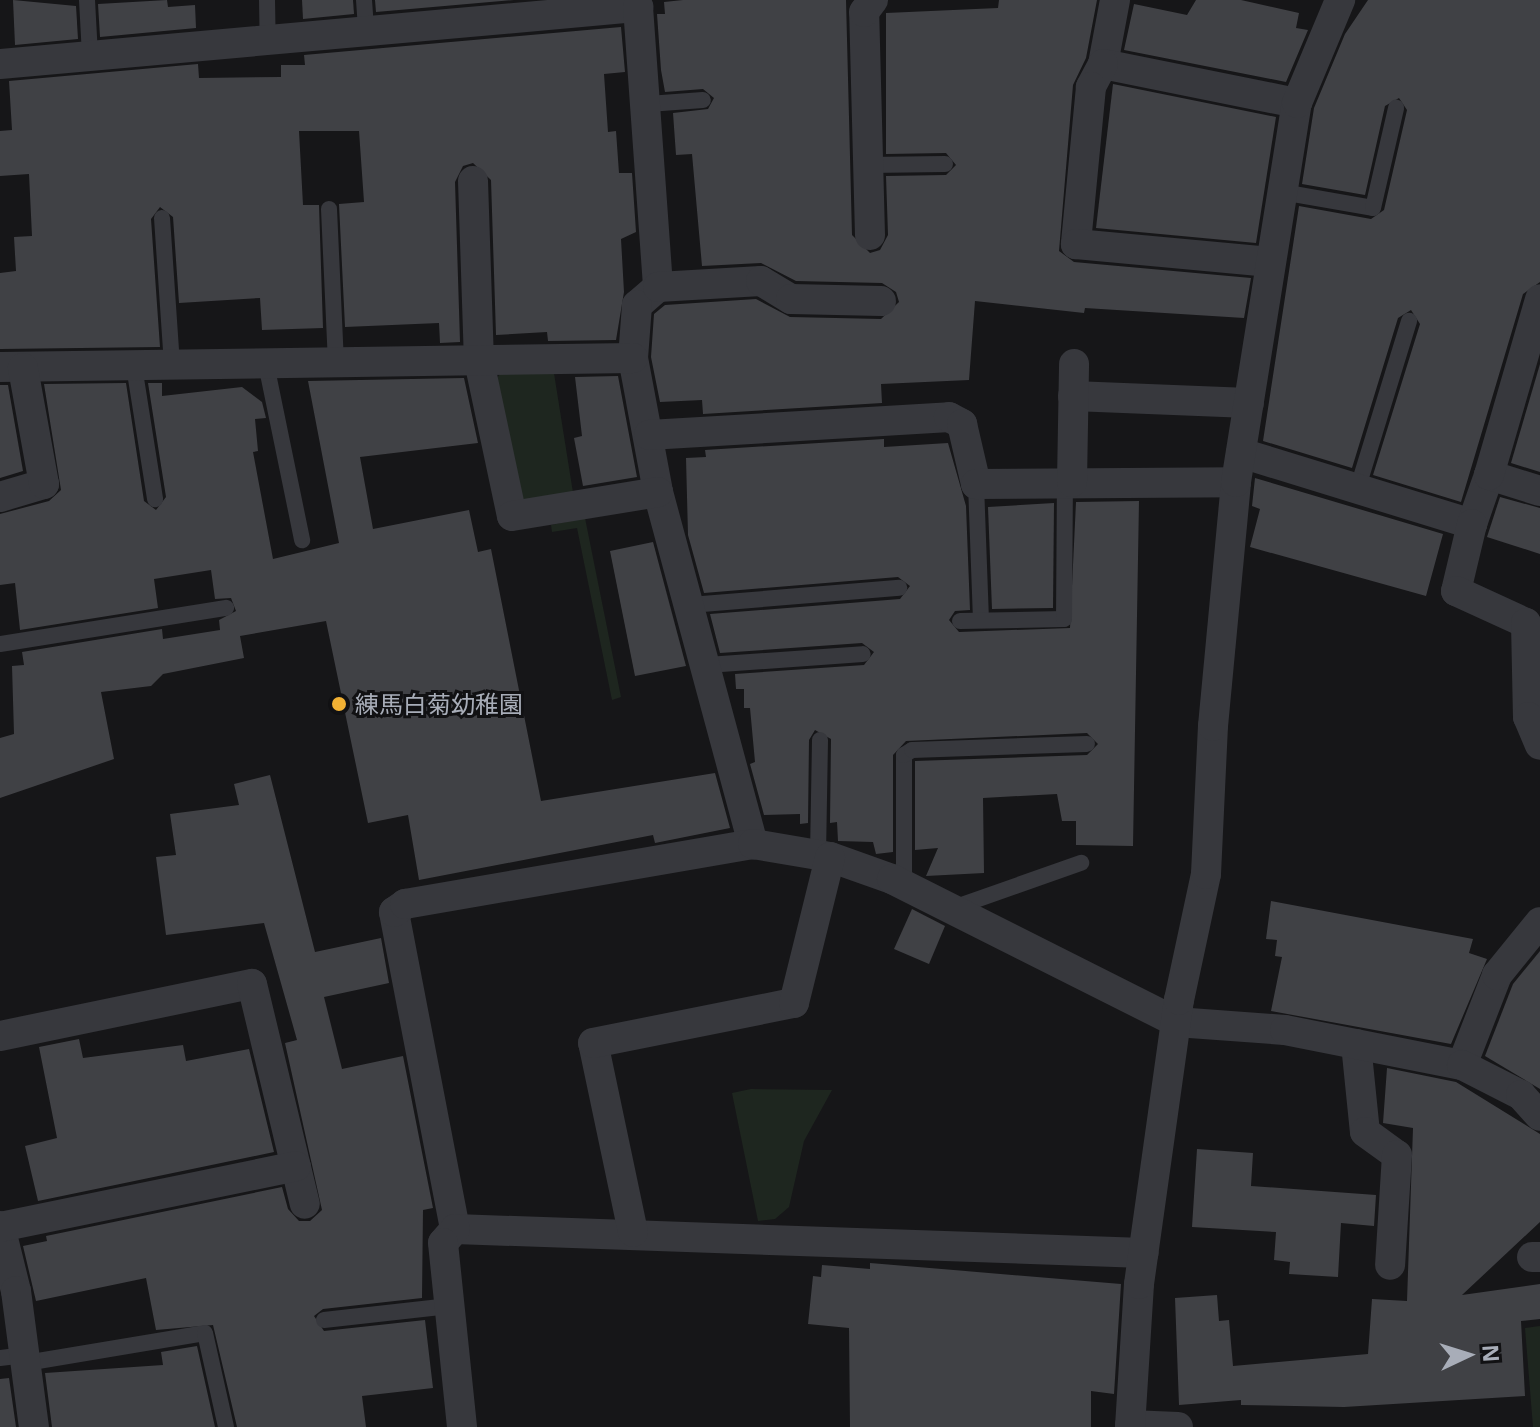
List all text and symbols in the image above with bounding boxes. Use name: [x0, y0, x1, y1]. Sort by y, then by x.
place label: 練馬白菊幼稚園: [355, 690, 523, 718]
marker: 練馬白菊幼稚園: [330, 695, 348, 713]
north arrow: [1428, 1315, 1508, 1395]
text: N: [1476, 1343, 1508, 1363]

